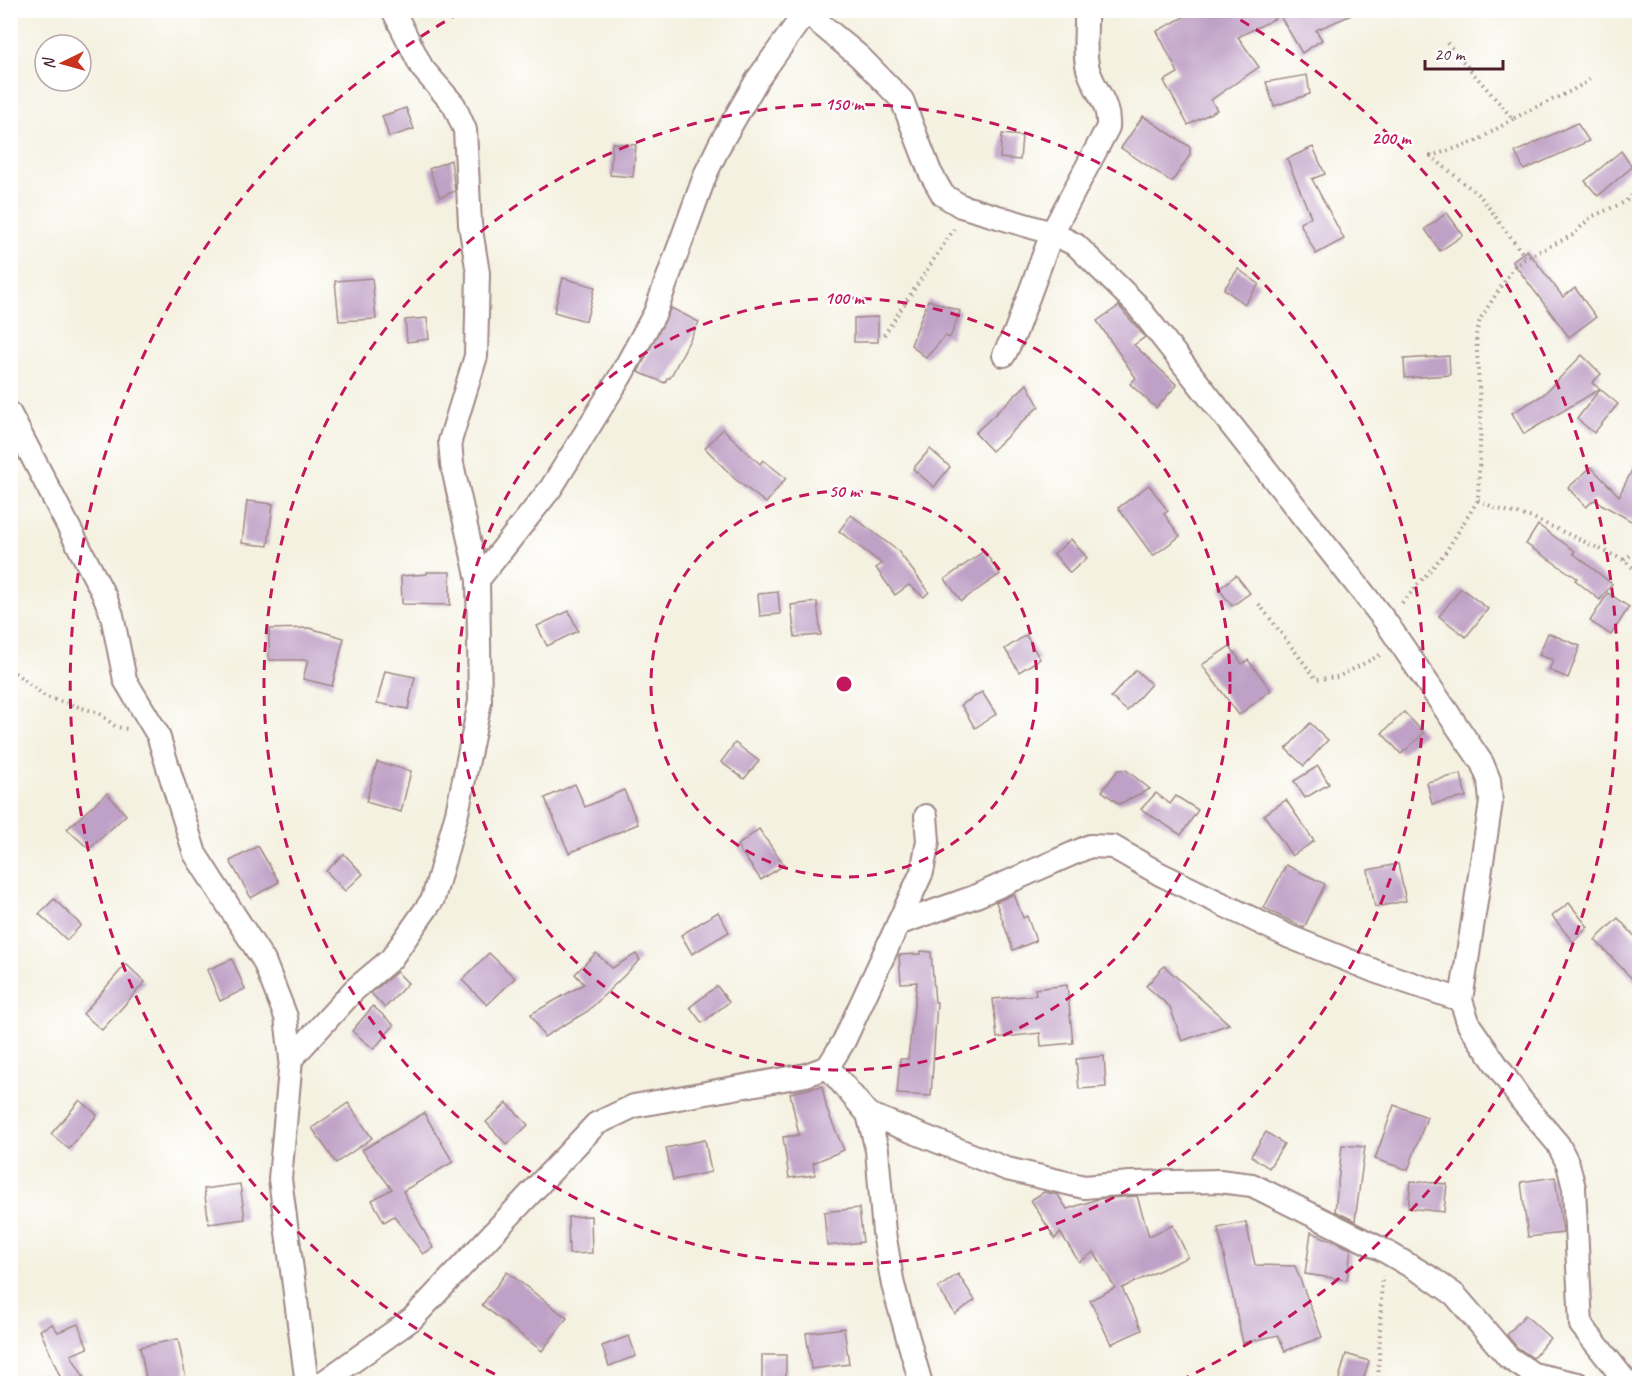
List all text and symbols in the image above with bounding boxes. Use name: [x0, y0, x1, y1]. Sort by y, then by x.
north arrow: [33, 33, 93, 93]
scale bar: [1425, 33, 1503, 71]
text: 20 m: [1434, 43, 1467, 65]
text: N: [38, 55, 59, 70]
text: 150 m: [825, 93, 865, 115]
text: 200 m: [1372, 127, 1412, 149]
text: 100 m: [825, 287, 865, 309]
text: 50 m: [829, 480, 861, 502]
centre of rings: [834, 674, 854, 694]

